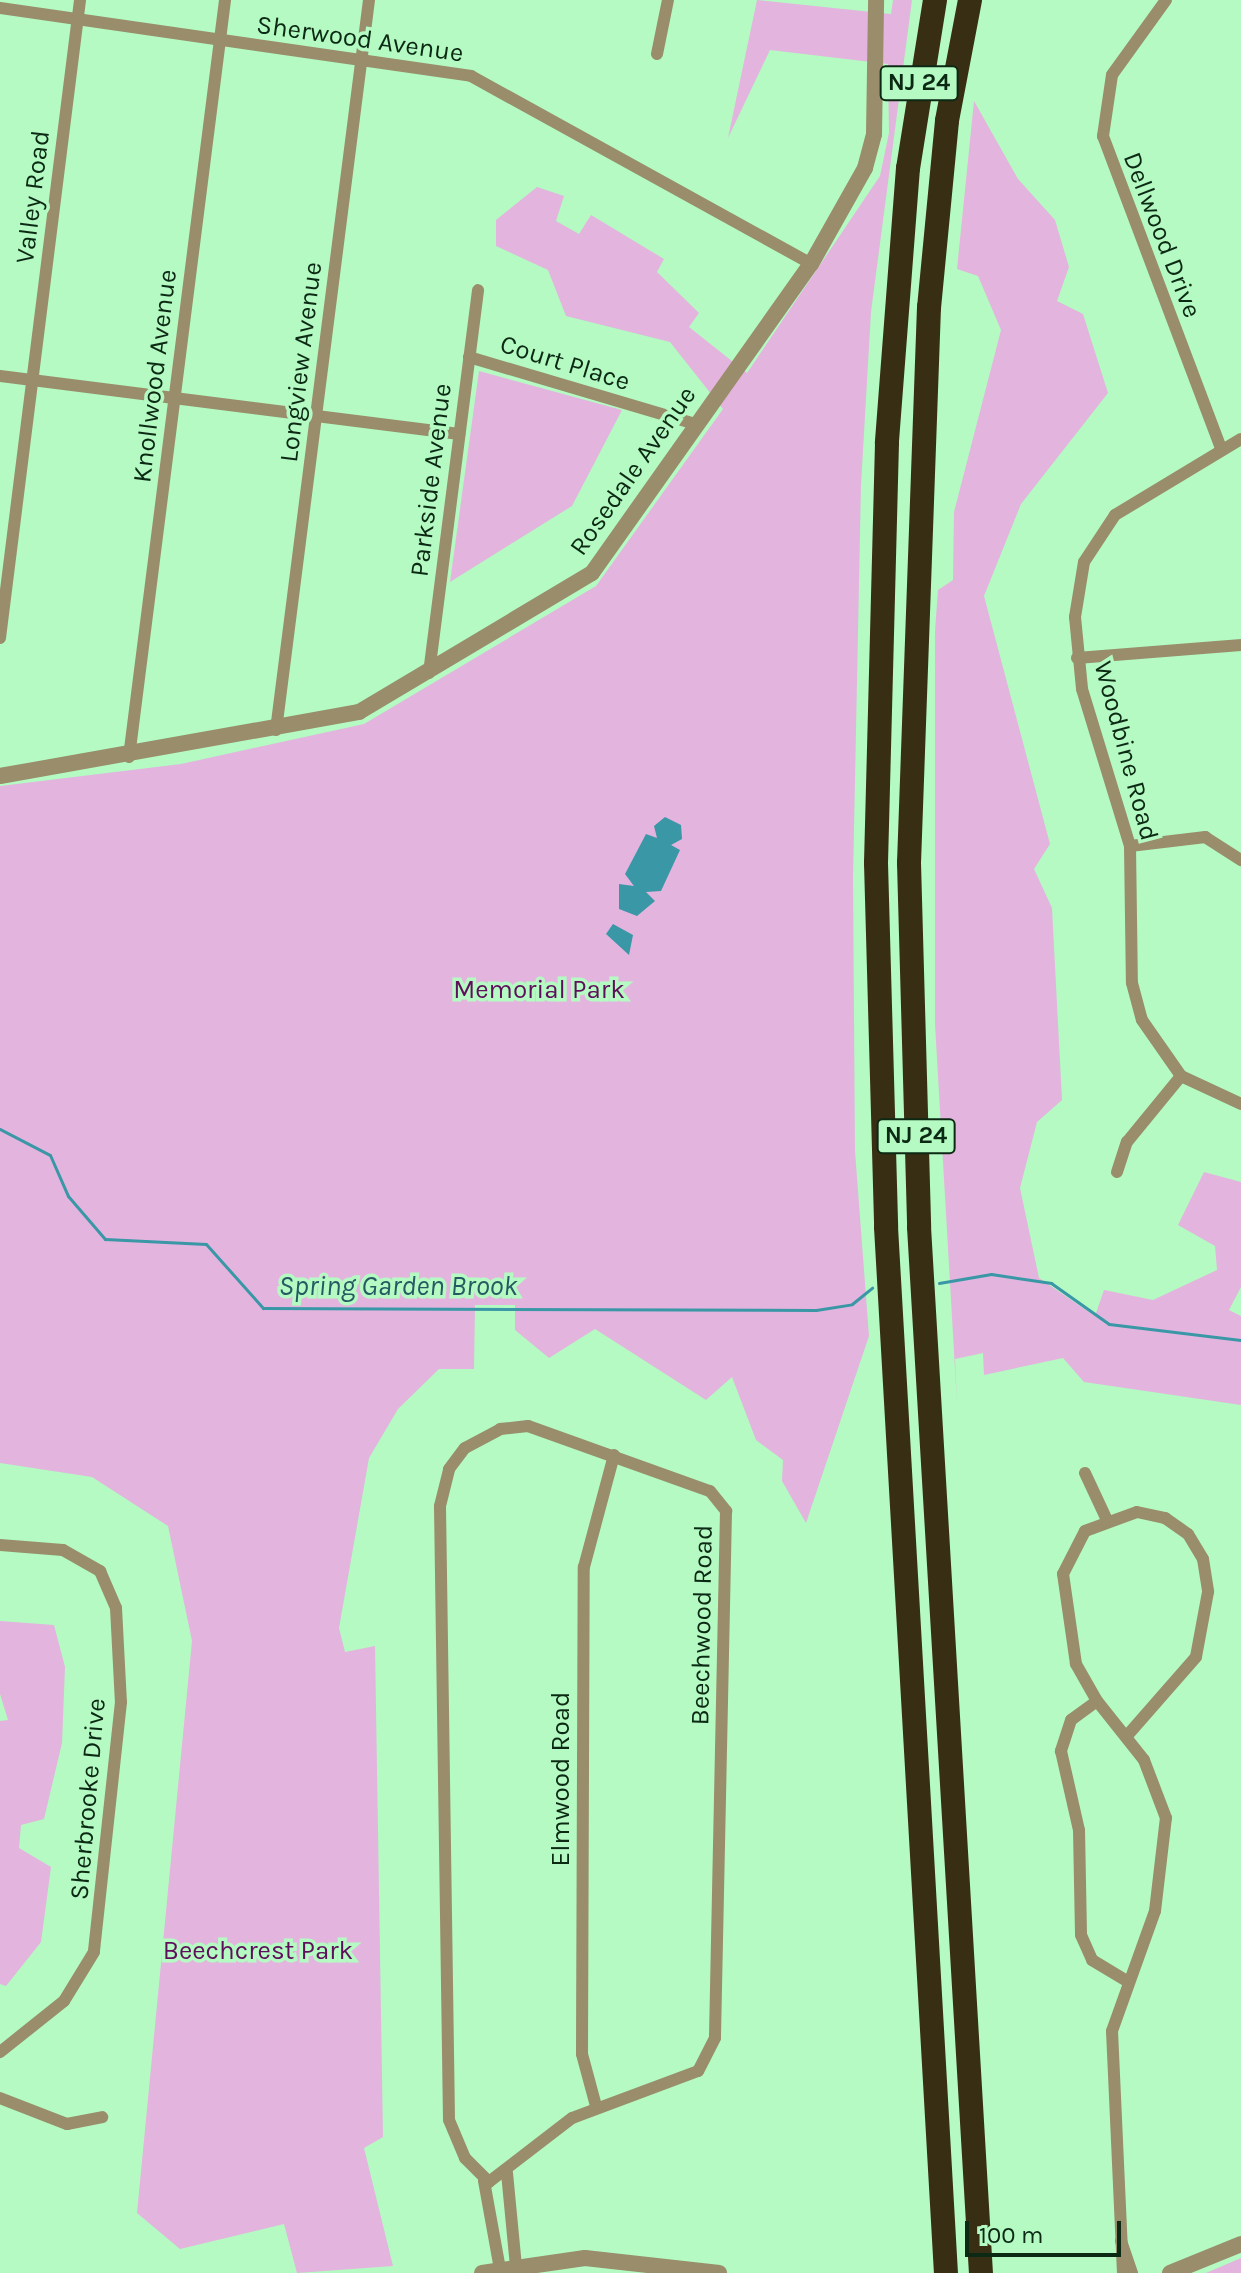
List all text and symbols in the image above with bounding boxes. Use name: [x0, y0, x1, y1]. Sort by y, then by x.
street label: Sherwood Avenue: [255, 9, 465, 69]
road number: NJ 24: [879, 63, 959, 103]
street label: Valley Road: [9, 129, 57, 265]
street label: Dellwood Drive: [1116, 148, 1208, 322]
street label: Longview Avenue: [273, 260, 329, 464]
street label: Knollwood Avenue: [126, 268, 184, 484]
street label: Court Place: [496, 328, 634, 398]
street label: Rosedale Avenue: [563, 380, 703, 562]
street label: Parkside Avenue: [404, 381, 458, 579]
street label: Woodbine Road: [1087, 658, 1165, 844]
park label: Memorial Park: [453, 974, 625, 1006]
road number: NJ 24: [876, 1116, 956, 1156]
water label: Spring Garden Brook: [279, 1269, 517, 1303]
street label: Beechwood Road: [685, 1524, 719, 1726]
street label: Elmwood Road: [545, 1692, 577, 1866]
street label: Sherbrooke Drive: [64, 1697, 112, 1901]
park label: Beechcrest Park: [163, 1935, 353, 1967]
scale bar: [969, 2205, 1125, 2255]
text: 100 m: [979, 2221, 1044, 2249]

